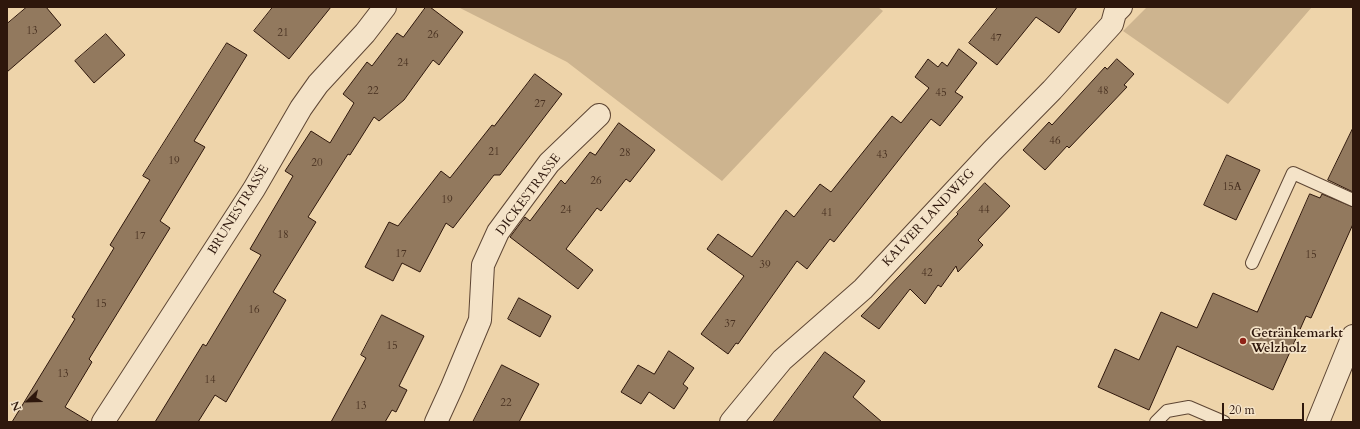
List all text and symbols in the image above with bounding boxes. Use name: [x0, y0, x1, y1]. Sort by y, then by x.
house number: 13: [26, 24, 38, 38]
house number: 21: [277, 26, 289, 40]
house number: 26: [427, 28, 439, 42]
house number: 47: [990, 31, 1002, 45]
house number: 24: [397, 56, 409, 70]
house number: 22: [367, 84, 379, 98]
house number: 48: [1097, 84, 1109, 98]
house number: 45: [935, 86, 947, 100]
house number: 27: [534, 97, 546, 111]
house number: 46: [1049, 134, 1061, 148]
house number: 21: [488, 145, 500, 159]
house number: 28: [619, 146, 631, 160]
house number: 43: [876, 148, 888, 162]
street label: DICKESTRASSE: [493, 151, 565, 239]
house number: 19: [168, 154, 180, 168]
house number: 20: [311, 156, 323, 170]
street label: BRUNESTRASSE: [205, 162, 273, 258]
street label: KALVER LANDWEG: [880, 166, 978, 270]
house number: 26: [590, 174, 602, 188]
house number: 15A: [1222, 180, 1242, 194]
house number: 19: [441, 193, 453, 207]
house number: 24: [560, 203, 572, 217]
house number: 44: [978, 203, 990, 217]
house number: 41: [821, 206, 833, 220]
house number: 18: [277, 228, 289, 242]
house number: 17: [134, 229, 146, 243]
house number: 17: [395, 247, 407, 261]
house number: 15: [1305, 248, 1317, 262]
house number: 39: [759, 258, 771, 272]
house number: 42: [921, 266, 933, 280]
house number: 15: [95, 297, 107, 311]
house number: 16: [248, 303, 260, 317]
house number: 37: [724, 317, 736, 331]
place label: Getränkemarkt Welzholz: [1251, 326, 1343, 357]
marker: Getränkemarkt Welzholz: [1238, 336, 1248, 346]
house number: 15: [386, 339, 398, 353]
house number: 13: [57, 367, 69, 381]
house number: 14: [204, 373, 216, 387]
north arrow: [8, 381, 48, 421]
scale bar: [1224, 395, 1306, 421]
house number: 22: [500, 396, 512, 410]
text: N: [8, 399, 25, 413]
house number: 13: [355, 399, 367, 413]
text: 20 m: [1229, 402, 1255, 418]

